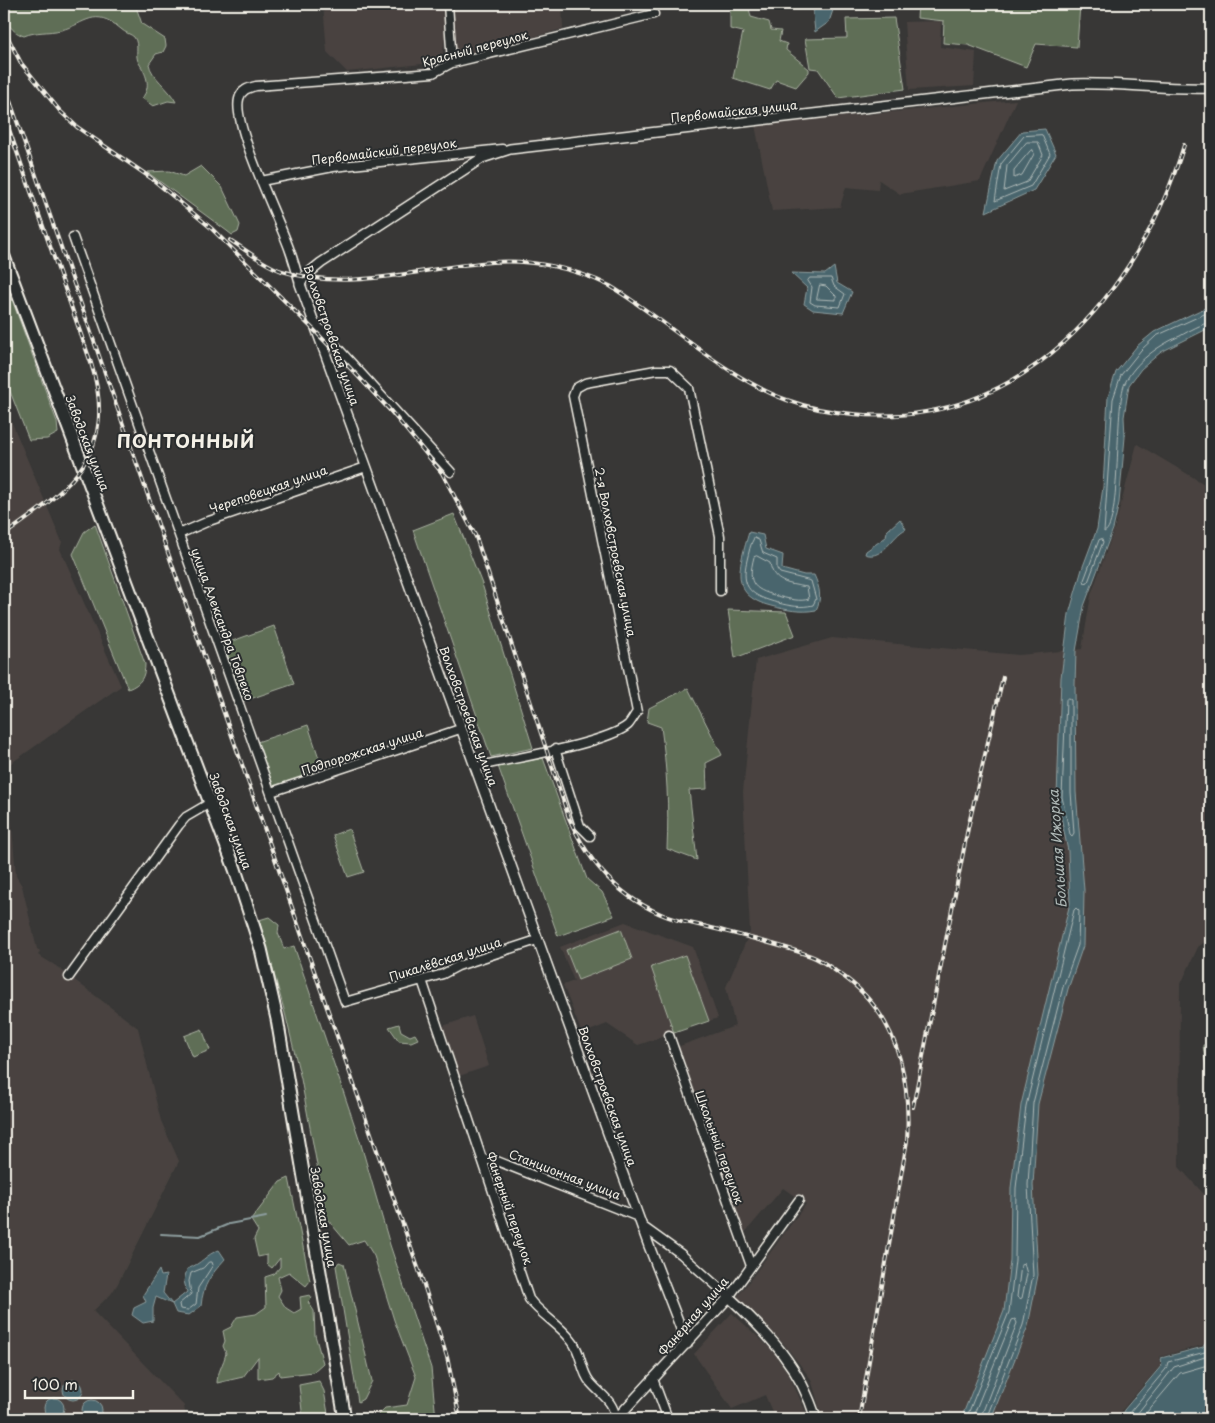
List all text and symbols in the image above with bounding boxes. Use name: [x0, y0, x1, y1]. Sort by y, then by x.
street label: Красный переулок: [420, 25, 531, 71]
street label: Первомайская улица: [670, 95, 799, 127]
street label: Первомайский переулок: [311, 133, 458, 169]
street label: Волховстроевская улица: [299, 262, 365, 408]
street label: Заводская улица: [61, 392, 115, 494]
district label: ПОНТОННЫЙ: [117, 427, 255, 454]
street label: Череповецкая улица: [207, 460, 330, 518]
street label: 2-я Волховстроевская улица: [591, 466, 641, 639]
street label: улица Александра Товпеко: [187, 545, 259, 703]
street label: Волховстроевская улица: [435, 643, 503, 789]
street label: Подпорожская улица: [299, 723, 426, 779]
street label: Заводская улица: [205, 770, 257, 872]
water label: Большая Ижорка: [1042, 788, 1072, 909]
street label: Пикалёвская улица: [387, 932, 504, 986]
street label: Волховстроевская улица: [574, 1023, 642, 1169]
street label: Школьный переулок: [691, 1088, 749, 1207]
street label: Станционная улица: [507, 1144, 624, 1204]
street label: Фанерный переулок: [482, 1149, 538, 1268]
street label: Заводская улица: [306, 1165, 342, 1269]
street label: Фанерная улица: [654, 1272, 733, 1359]
scale bar: [25, 1368, 132, 1400]
text: 100 m: [32, 1372, 78, 1395]

